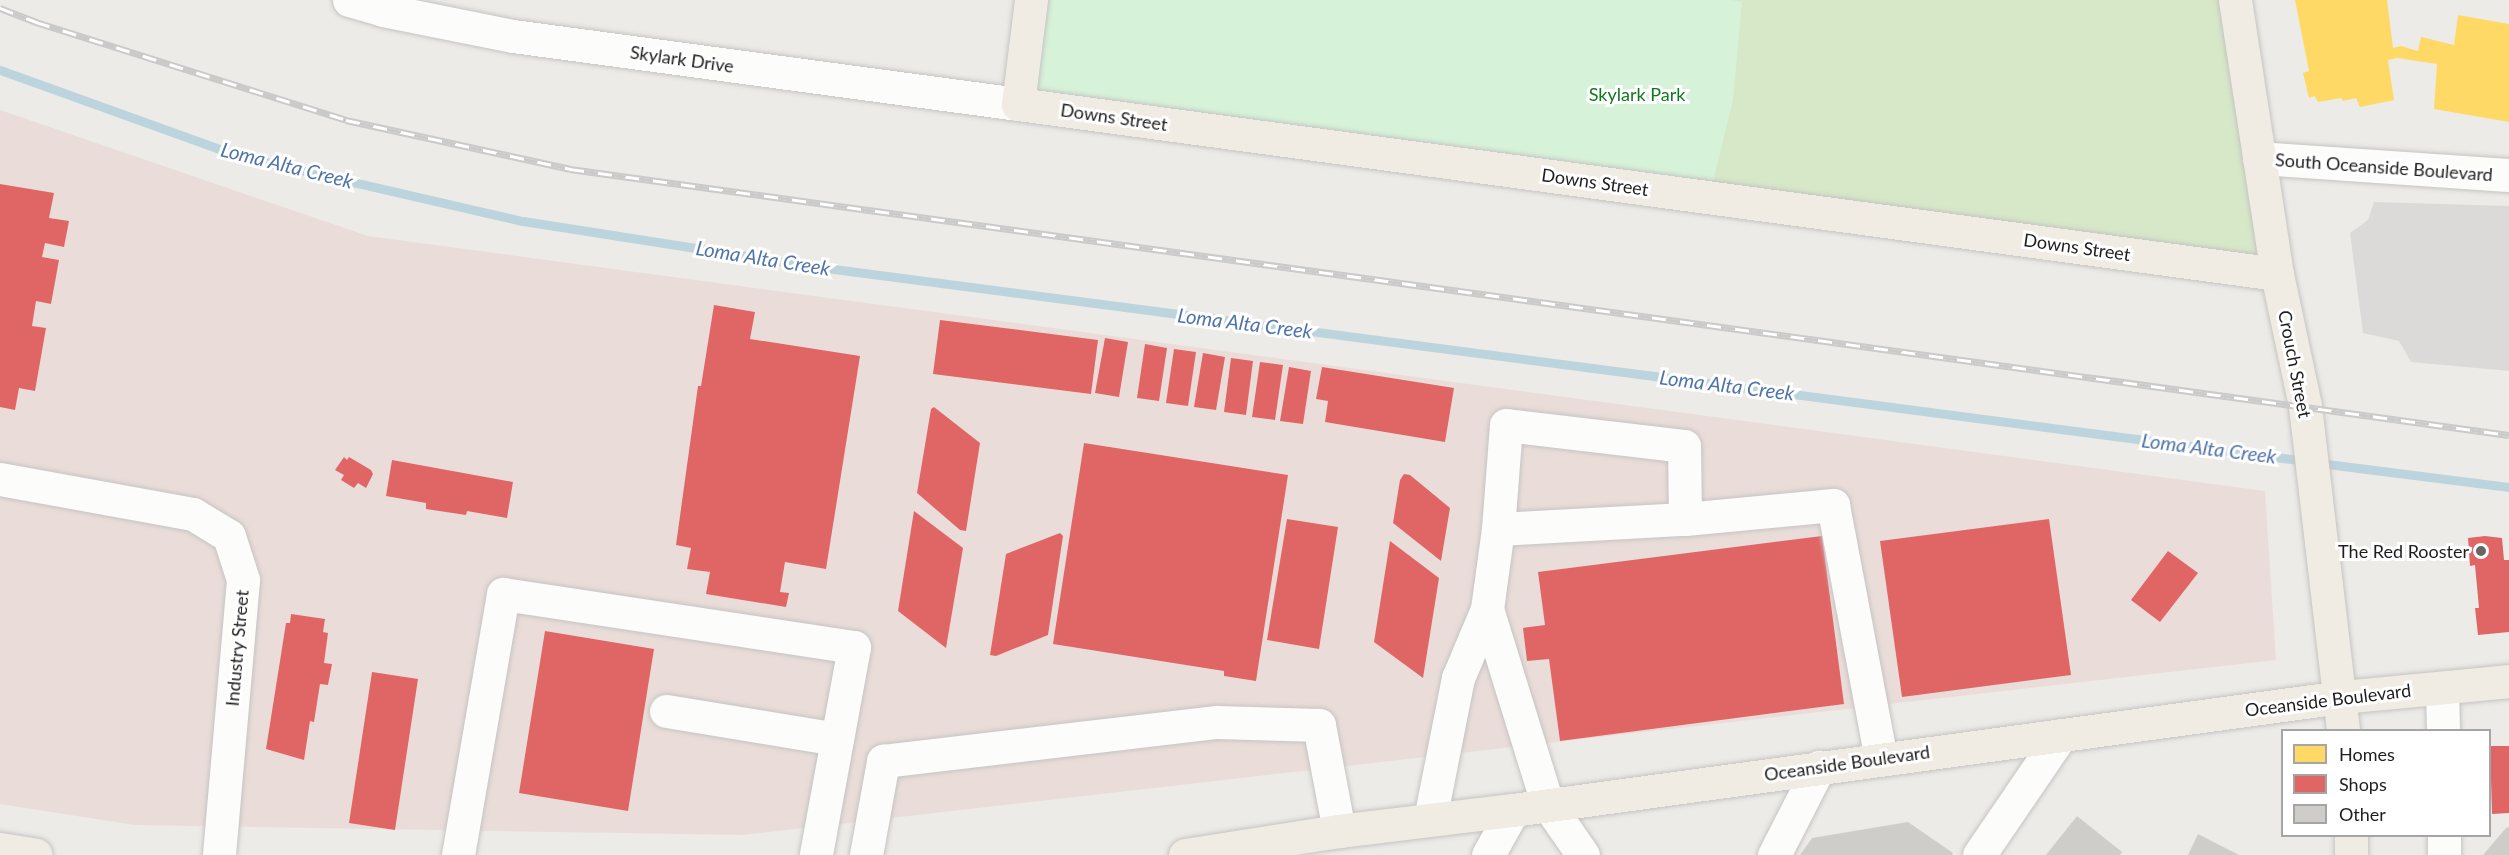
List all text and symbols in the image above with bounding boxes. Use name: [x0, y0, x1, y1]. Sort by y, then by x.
street label: Skylark Drive: [629, 41, 735, 77]
park label: Skylark Park: [1589, 83, 1685, 105]
street label: Downs Street: [1059, 99, 1169, 135]
water label: Loma Alta Creek: [218, 137, 356, 193]
street label: South Oceanside Boulevard: [2274, 149, 2494, 185]
street label: Downs Street: [1540, 164, 1650, 200]
street label: Downs Street: [2022, 229, 2132, 265]
water label: Loma Alta Creek: [694, 236, 832, 280]
water label: Loma Alta Creek: [1176, 303, 1314, 343]
street label: Crouch Street: [2274, 308, 2316, 420]
water label: Loma Alta Creek: [1658, 365, 1796, 405]
water label: Loma Alta Creek: [2140, 428, 2278, 468]
place label: The Red Rooster: [2338, 540, 2469, 562]
marker: The Red Rooster: [2474, 544, 2488, 558]
street label: Industry Street: [221, 589, 253, 707]
street label: Oceanside Boulevard: [2244, 679, 2412, 721]
legend: [2281, 729, 2491, 837]
street label: Oceanside Boulevard: [1763, 741, 1931, 785]
text: Homes: [2339, 743, 2395, 765]
text: Shops: [2339, 773, 2387, 795]
text: Other: [2339, 803, 2386, 825]

